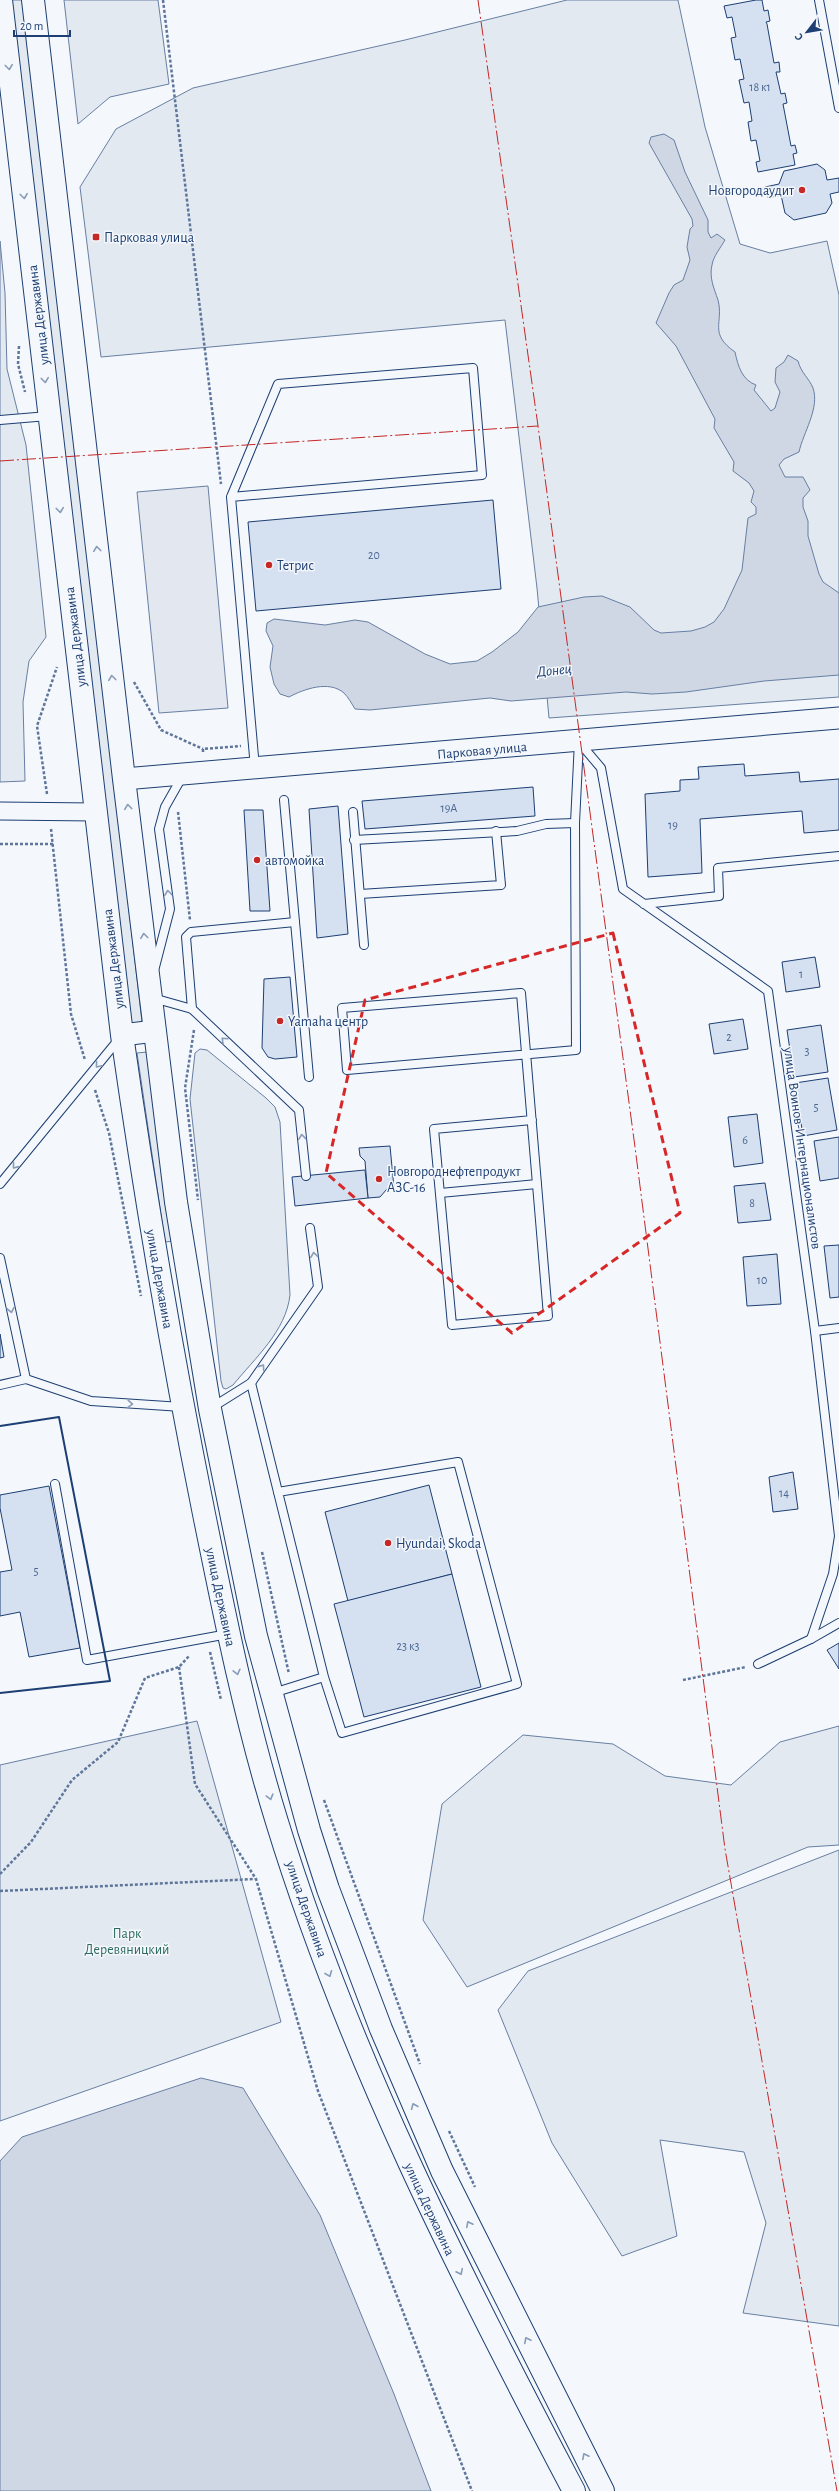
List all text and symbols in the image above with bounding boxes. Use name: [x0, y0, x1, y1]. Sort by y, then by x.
scale bar: [14, 12, 70, 38]
north arrow: [787, 12, 827, 52]
text: 20 m: [20, 20, 43, 32]
text: С: [793, 31, 805, 42]
one-way arrow: [4, 64, 13, 70]
house number: 18 к1: [749, 81, 771, 93]
place label: Новгородаудит: [708, 184, 795, 198]
marker: Новгородаудит: [797, 185, 807, 195]
one-way arrow: [19, 193, 28, 199]
place label: Парковая улица: [104, 231, 195, 245]
marker: Парковая улица: [91, 232, 101, 242]
street label: улица Державина: [26, 264, 52, 367]
one-way arrow: [40, 377, 49, 384]
one-way arrow: [55, 507, 64, 513]
one-way arrow: [93, 546, 102, 552]
house number: 20: [368, 549, 380, 561]
place label: Тетрис: [277, 559, 315, 573]
marker: Тетрис: [264, 560, 274, 570]
street label: улица Державина: [63, 586, 89, 689]
water label: Донец: [535, 661, 572, 680]
one-way arrow: [108, 675, 117, 681]
street label: Парковая улица: [437, 740, 528, 762]
house number: 19А: [441, 802, 457, 814]
one-way arrow: [124, 804, 133, 810]
house number: 19: [668, 819, 678, 831]
place label: автомойка: [265, 854, 325, 868]
marker: автомойка: [252, 855, 262, 865]
one-way arrow: [163, 890, 172, 896]
street label: улица Державина: [101, 908, 127, 1011]
one-way arrow: [140, 933, 149, 939]
house number: 1: [799, 968, 803, 980]
place label: Yamaha центр: [288, 1015, 368, 1029]
marker: Yamaha центр: [275, 1016, 285, 1026]
house number: 2: [726, 1031, 732, 1043]
one-way arrow: [221, 1037, 229, 1044]
street label: улица Воинов-Интернационалистов: [781, 1045, 823, 1250]
house number: 3: [805, 1045, 810, 1057]
one-way arrow: [95, 1061, 102, 1068]
house number: 5: [813, 1101, 819, 1113]
one-way arrow: [298, 1134, 307, 1140]
house number: 6: [742, 1134, 748, 1146]
one-way arrow: [13, 1161, 20, 1168]
place label: Новгороднефтепродукт АЗС-16: [387, 1165, 522, 1195]
marker: Новгороднефтепродукт АЗС-16: [374, 1174, 384, 1184]
house number: 8: [749, 1197, 755, 1209]
street label: улица Державина: [143, 1227, 175, 1331]
one-way arrow: [310, 1252, 319, 1258]
house number: 10: [757, 1274, 767, 1286]
one-way arrow: [7, 1307, 15, 1313]
one-way arrow: [257, 1365, 264, 1372]
one-way arrow: [127, 1399, 133, 1408]
house number: 14: [779, 1487, 789, 1499]
place label: Hyundai, Skoda: [396, 1537, 482, 1551]
marker: Hyundai, Skoda: [383, 1538, 393, 1548]
street label: улица Державина: [203, 1546, 237, 1648]
house number: 5: [33, 1565, 39, 1577]
house number: 23 к3: [397, 1640, 419, 1652]
one-way arrow: [233, 1668, 241, 1675]
one-way arrow: [265, 1794, 274, 1801]
street label: улица Державина: [283, 1859, 329, 1960]
park label: Парк Деревяницкий: [85, 1927, 169, 1957]
one-way arrow: [325, 1970, 333, 1977]
one-way arrow: [411, 2102, 419, 2110]
street label: улица Державина: [401, 2160, 457, 2259]
one-way arrow: [466, 2220, 474, 2228]
one-way arrow: [455, 2268, 463, 2275]
one-way arrow: [524, 2337, 532, 2344]
one-way arrow: [583, 2453, 590, 2460]

